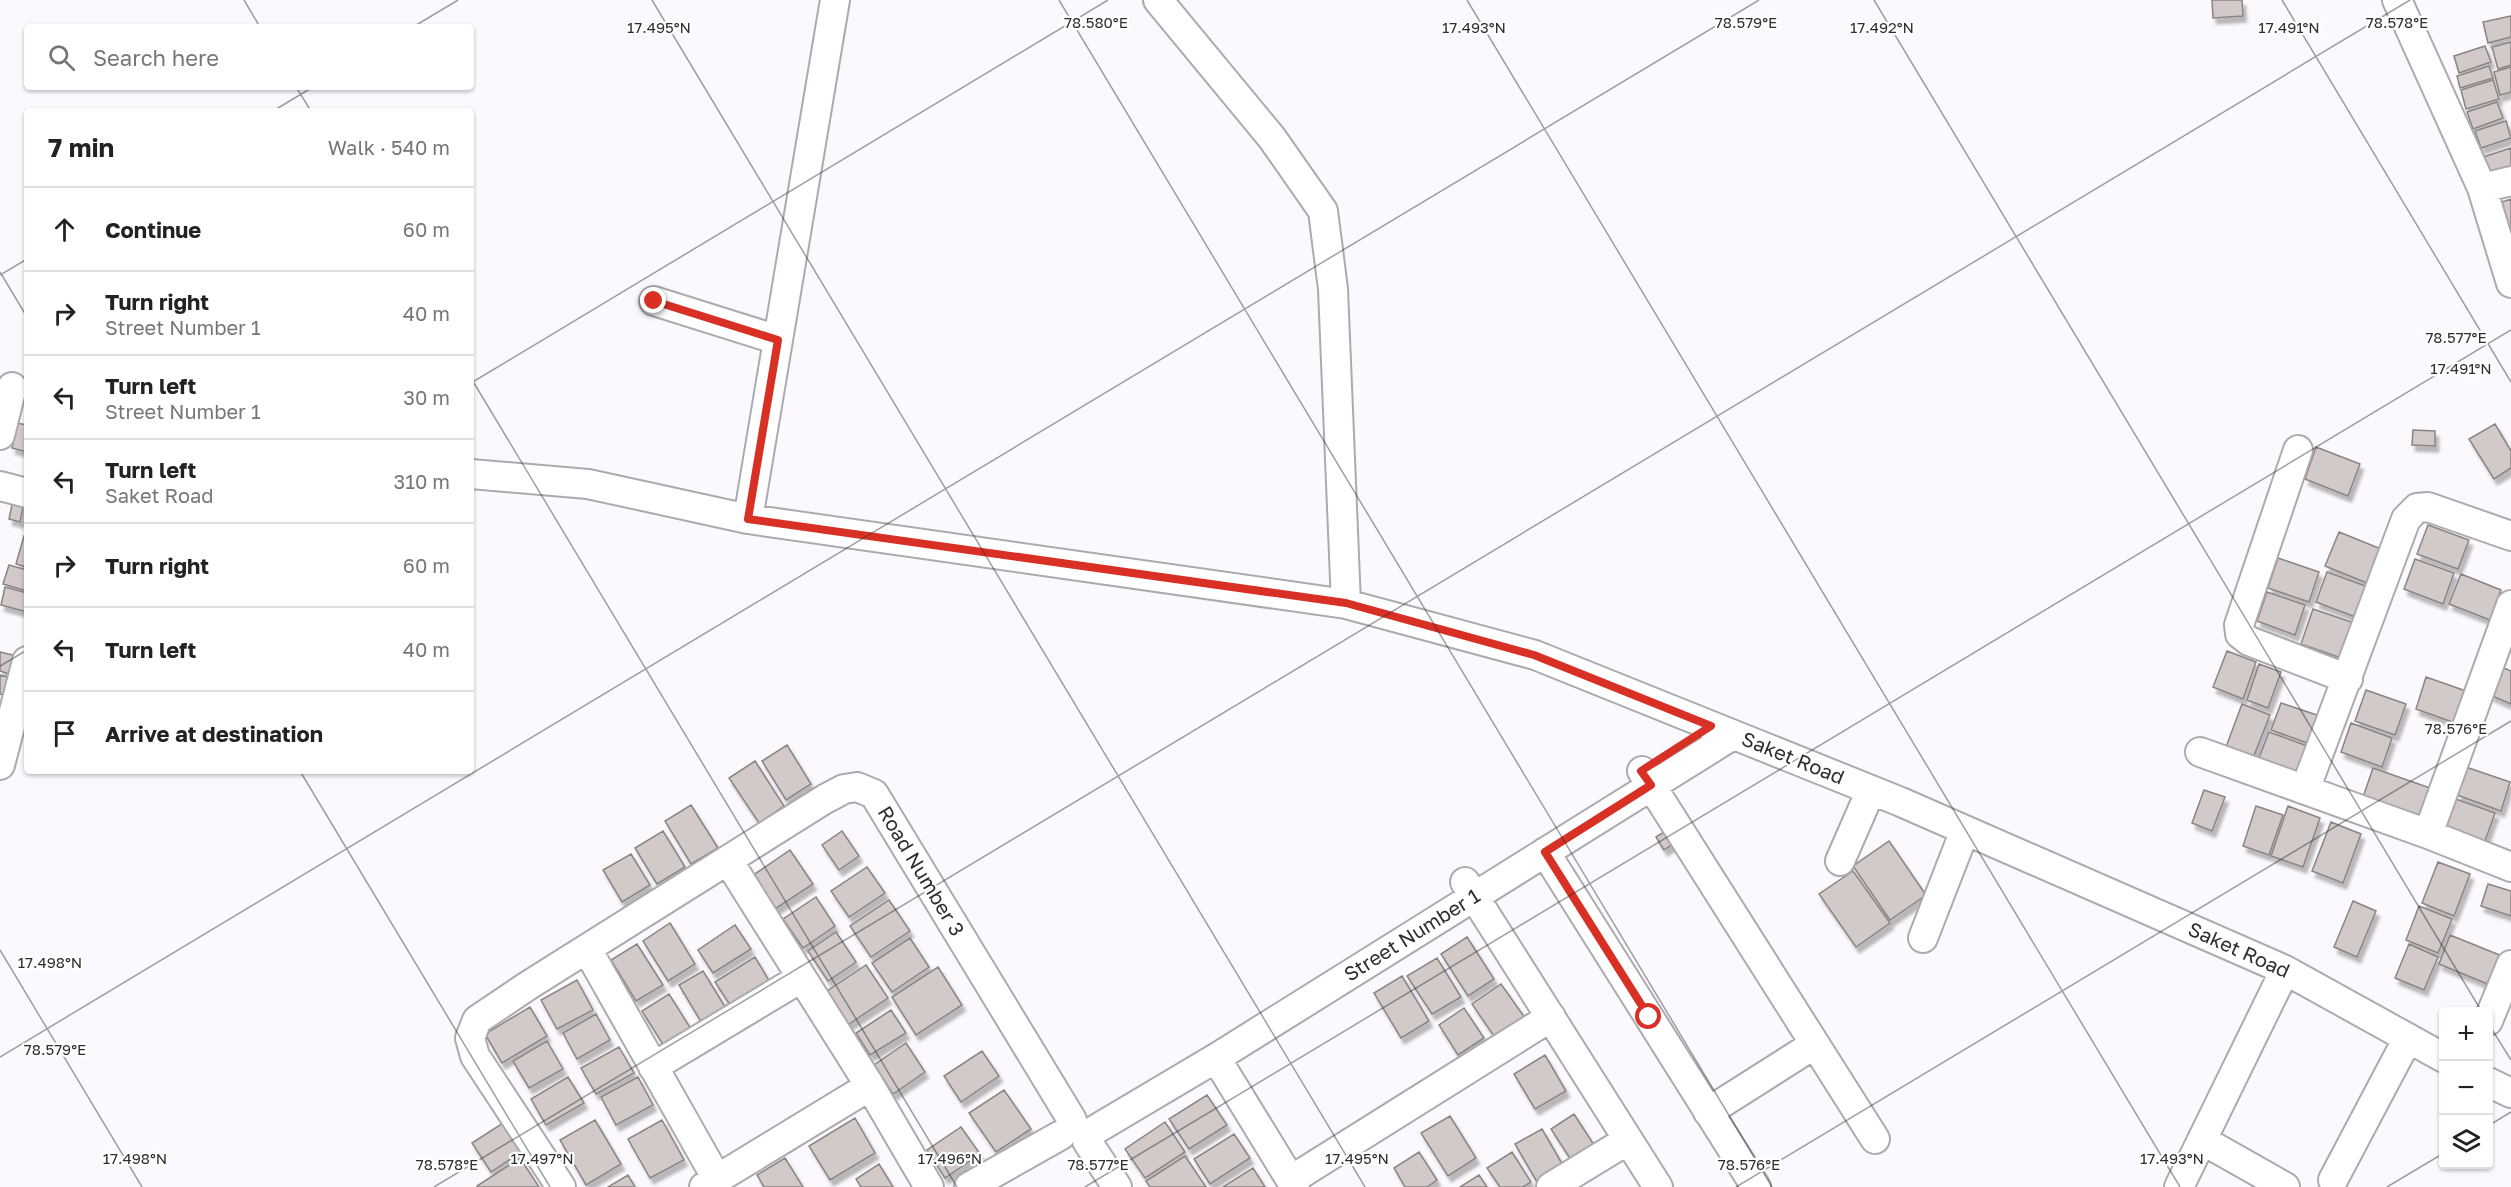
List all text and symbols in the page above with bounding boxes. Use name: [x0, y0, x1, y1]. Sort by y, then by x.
text: 78.580°E: [1064, 13, 1128, 31]
text: 78.579°E: [1715, 13, 1777, 31]
text: 78.578°E: [2366, 13, 2428, 31]
text: 17.495°N: [627, 18, 691, 36]
text: 17.493°N: [1442, 18, 1506, 36]
text: 17.492°N: [1850, 18, 1914, 36]
text: 17.491°N: [2258, 18, 2320, 36]
search box: [24, 24, 474, 90]
icon: search: [45, 41, 78, 74]
text: Search here: [93, 44, 219, 71]
text: 7 min: [48, 132, 114, 163]
text: Walk · 540 m: [328, 135, 450, 159]
icon: ahead: [48, 213, 81, 246]
text: Continue: [105, 216, 201, 243]
text: 60 m: [403, 217, 450, 241]
route end: [640, 287, 666, 313]
text: Turn right: [105, 288, 209, 315]
icon: right: [48, 297, 81, 330]
text: 40 m: [403, 301, 450, 325]
text: Street Number 1: [105, 315, 261, 339]
text: 78.577°E: [2425, 328, 2487, 346]
text: 17.491°N: [2430, 359, 2492, 377]
text: Turn left: [105, 372, 196, 399]
icon: left: [48, 381, 81, 414]
text: 30 m: [403, 385, 450, 409]
text: Street Number 1: [105, 399, 261, 423]
text: Turn left: [105, 456, 196, 483]
icon: left: [48, 465, 81, 498]
text: 310 m: [394, 469, 450, 493]
text: Saket Road: [105, 483, 214, 507]
icon: right: [48, 549, 81, 582]
text: Turn right: [105, 552, 209, 579]
text: 60 m: [403, 553, 450, 577]
icon: left: [48, 633, 81, 666]
text: Turn left: [105, 636, 196, 663]
text: 40 m: [403, 637, 450, 661]
icon: arrive: [48, 717, 81, 750]
text: 78.576°E: [2425, 719, 2487, 737]
text: Arrive at destination: [105, 720, 323, 747]
street label: Saket Road: [1739, 726, 1848, 789]
street label: Road Number 3: [874, 801, 970, 940]
street label: Street Number 1: [1339, 883, 1484, 986]
street label: Saket Road: [2185, 916, 2294, 982]
text: 17.498°N: [18, 953, 82, 971]
route start: [1635, 1003, 1661, 1029]
map controls: [2439, 1007, 2493, 1169]
button: +: [2439, 1007, 2493, 1061]
text: 78.579°E: [24, 1040, 86, 1058]
button: −: [2439, 1061, 2493, 1115]
button: layers: [2439, 1115, 2493, 1169]
text: 17.498°N: [103, 1149, 167, 1167]
text: 17.497°N: [510, 1149, 574, 1167]
text: 17.496°N: [918, 1149, 982, 1167]
text: 17.495°N: [1325, 1149, 1389, 1167]
text: 17.493°N: [2140, 1149, 2204, 1167]
text: 78.578°E: [416, 1155, 478, 1173]
text: 78.577°E: [1067, 1155, 1129, 1173]
text: 78.576°E: [1718, 1155, 1780, 1173]

